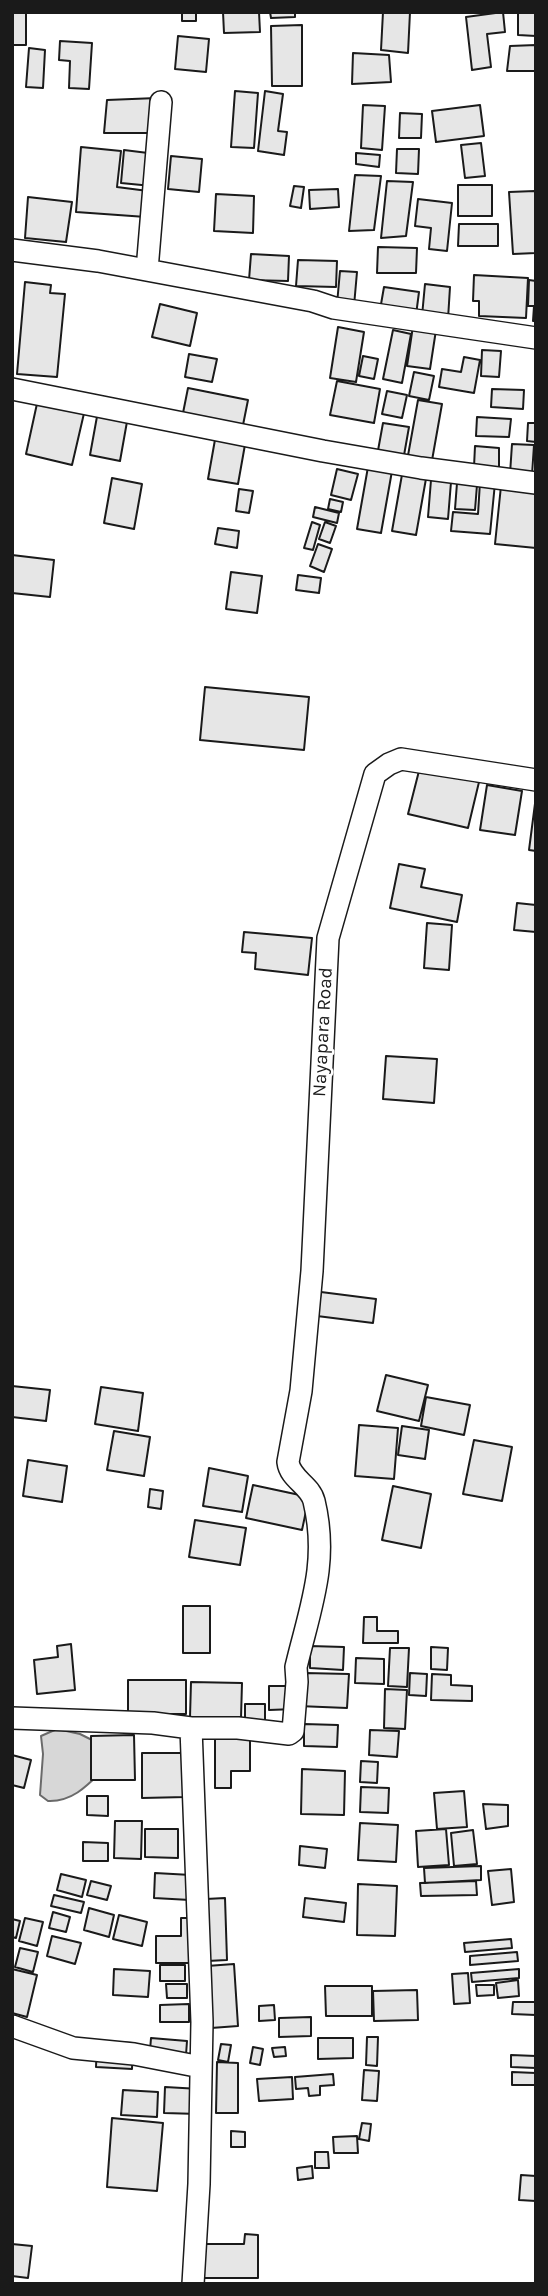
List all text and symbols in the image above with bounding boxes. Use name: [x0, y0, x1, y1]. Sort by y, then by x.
street label: Nayapara Road: [308, 967, 338, 1097]

